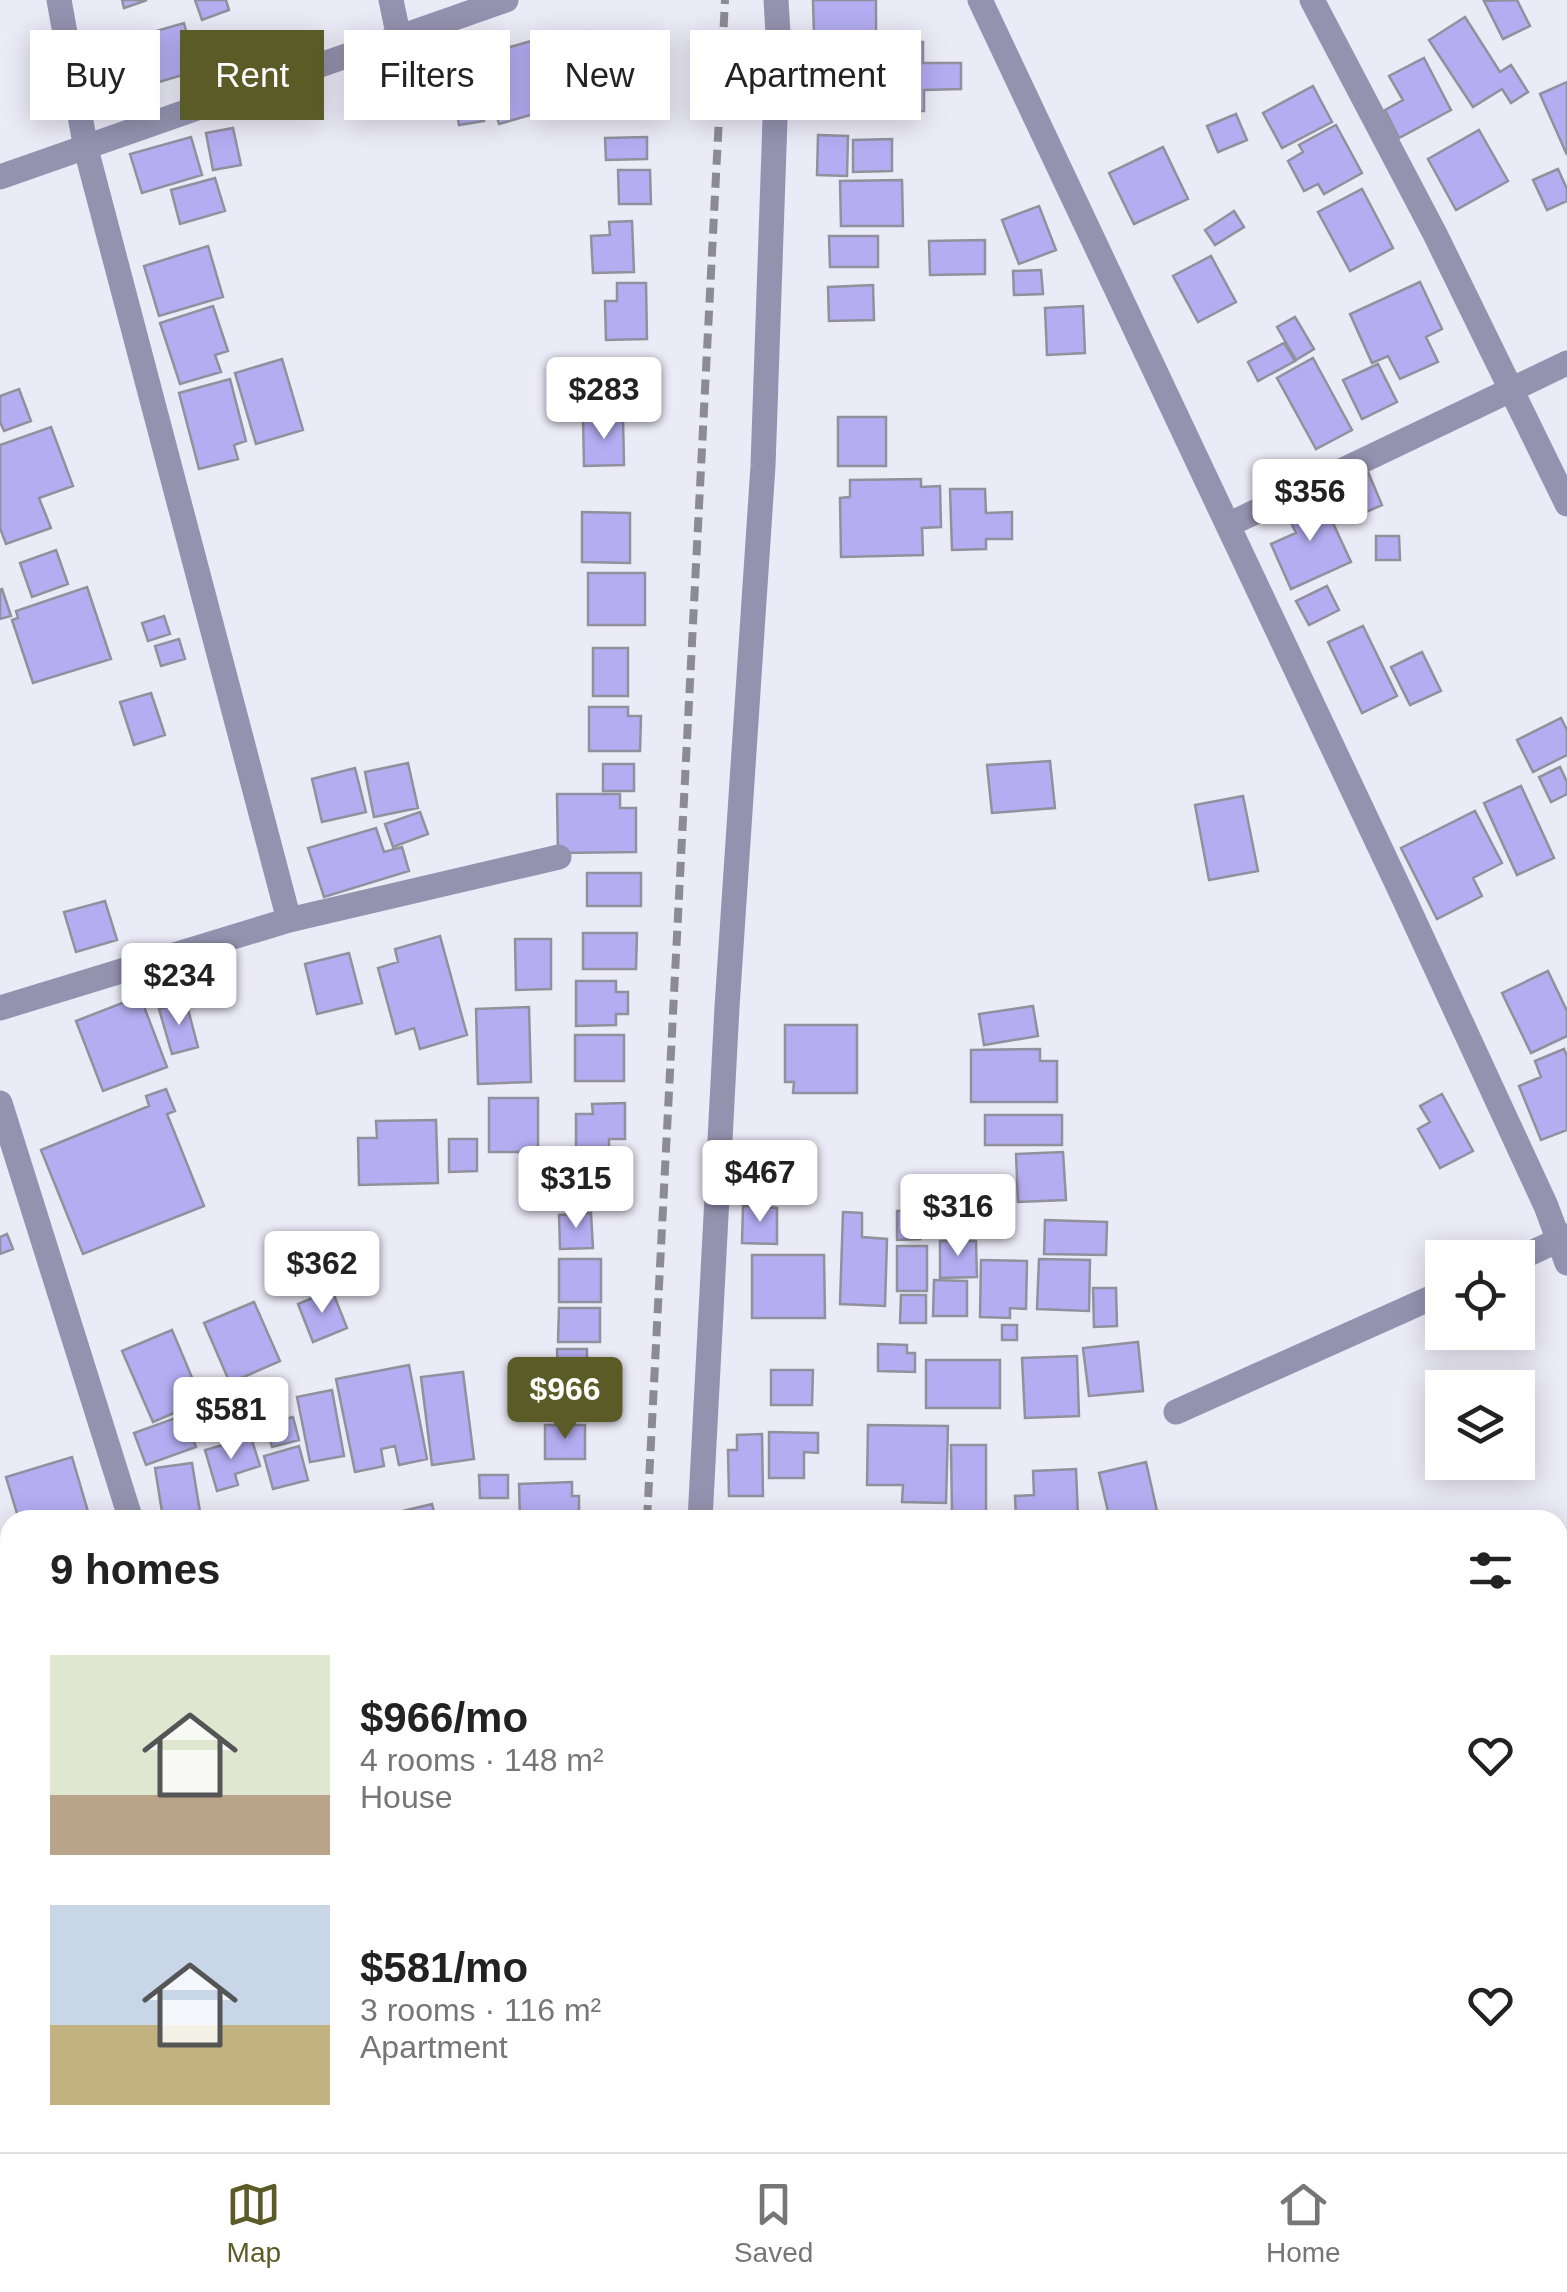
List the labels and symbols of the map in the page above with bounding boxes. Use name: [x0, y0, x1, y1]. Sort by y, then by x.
pin: $283: [545, 357, 663, 442]
pin: $356: [1251, 459, 1369, 544]
pin: $234: [120, 943, 238, 1028]
pin: $467: [701, 1140, 819, 1225]
pin: $315: [517, 1146, 635, 1231]
pin: $316: [899, 1174, 1017, 1259]
pin: $362: [263, 1231, 381, 1316]
pin: $966: [506, 1357, 624, 1442]
pin: $581: [172, 1377, 290, 1462]

